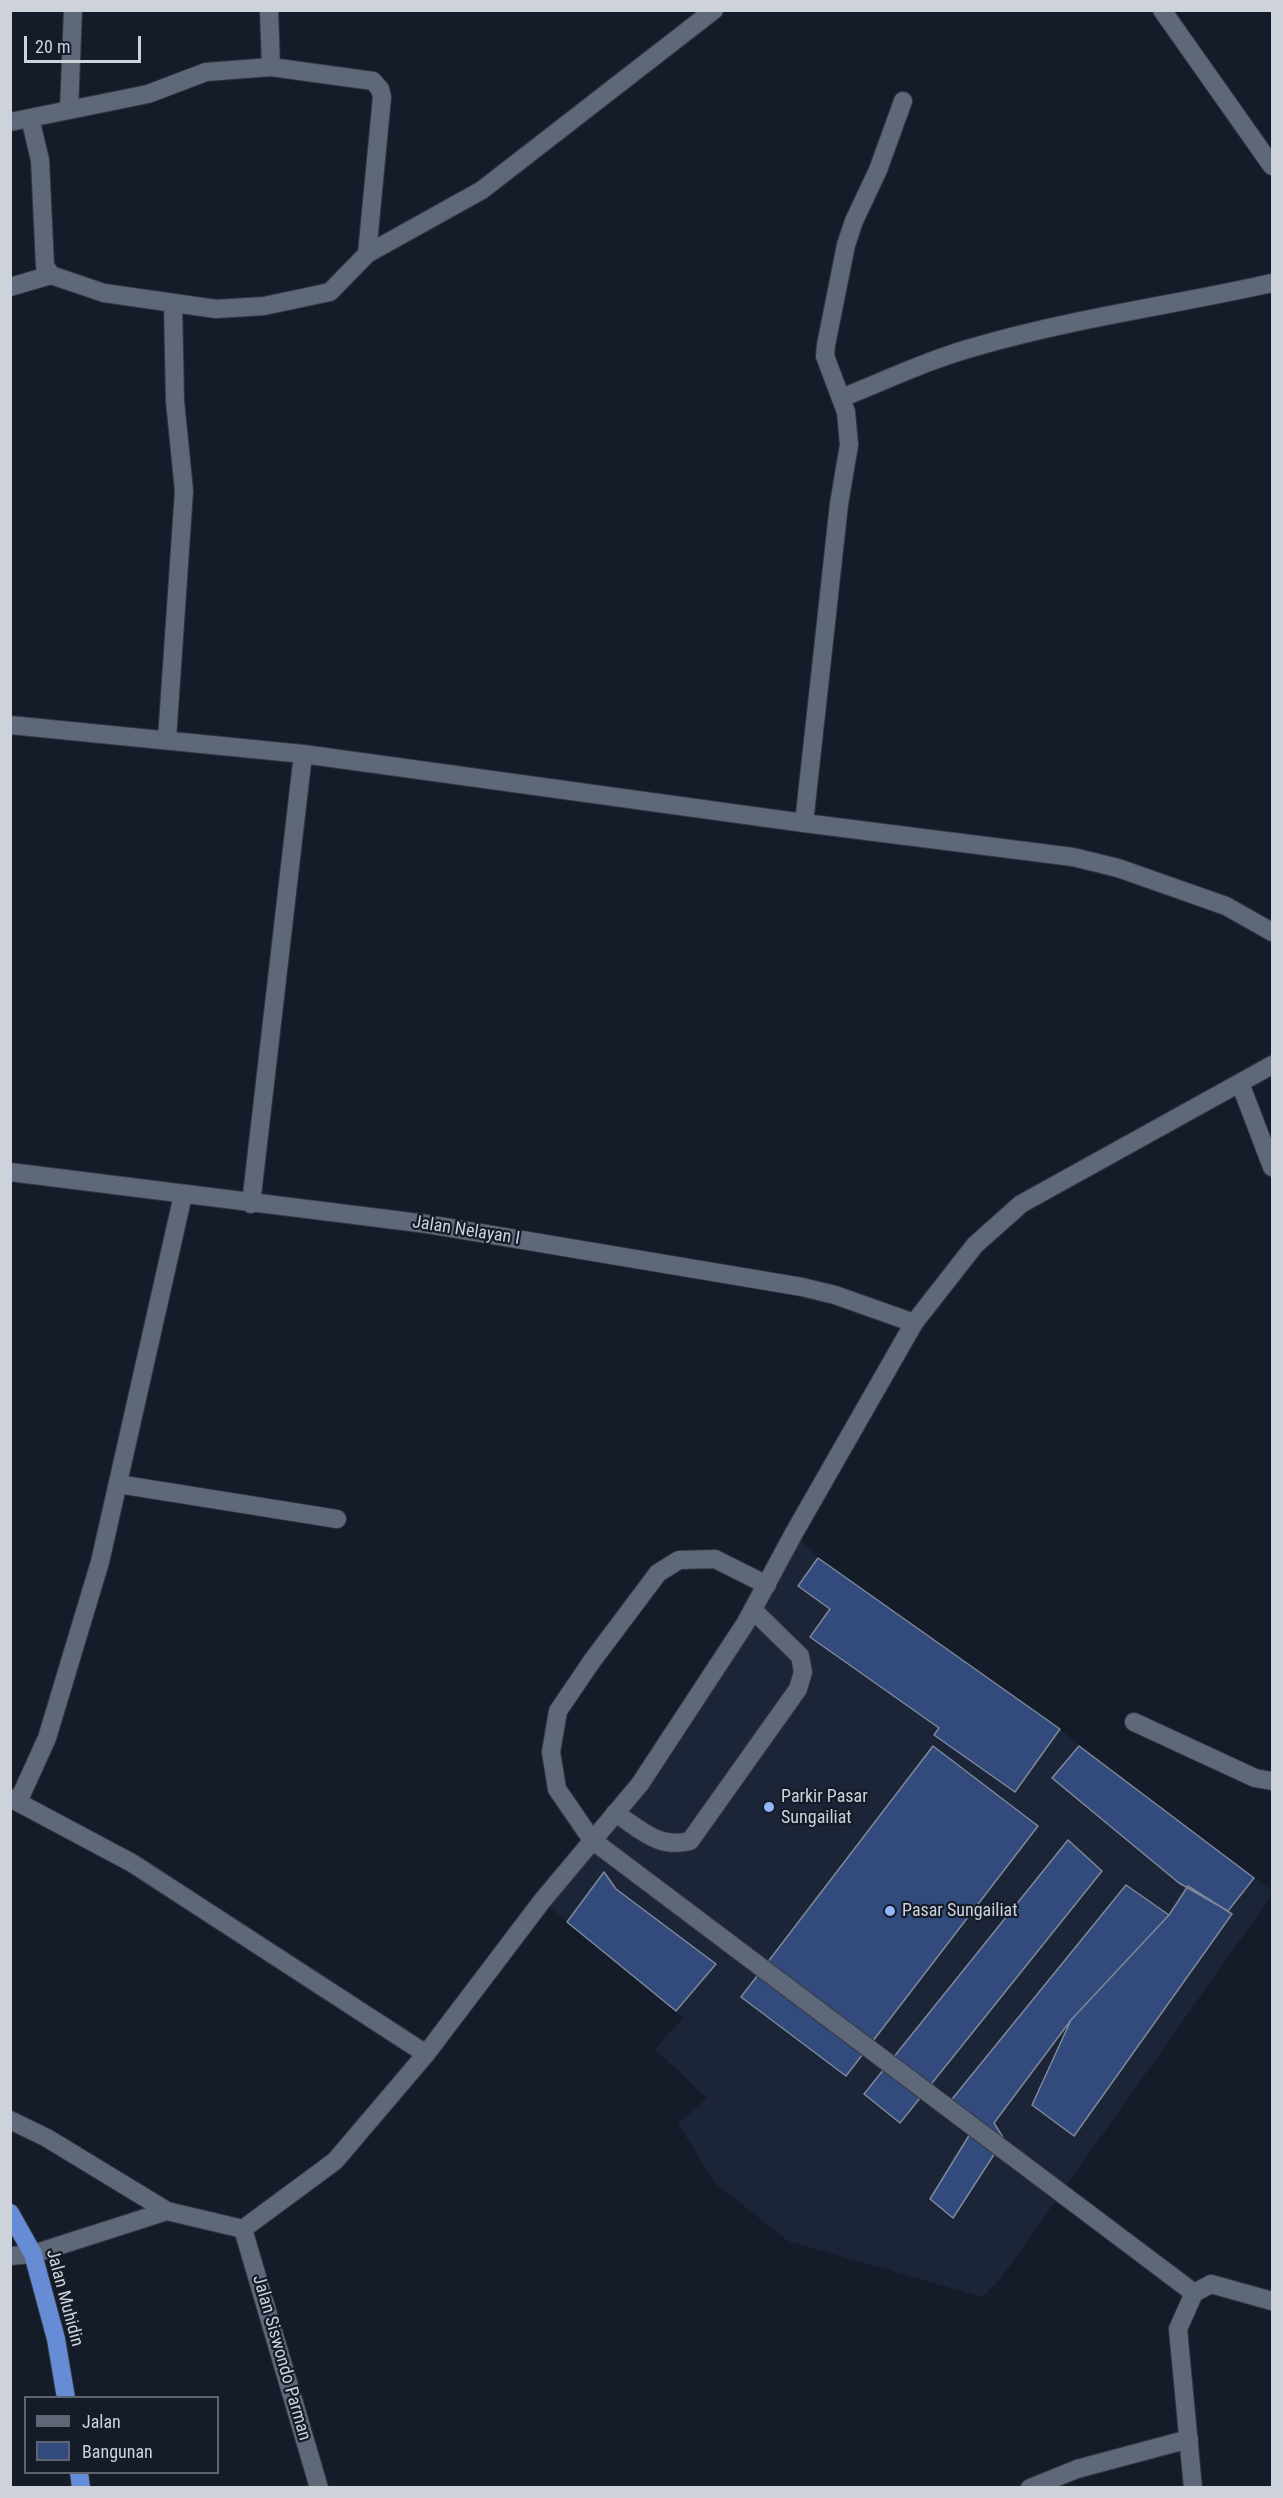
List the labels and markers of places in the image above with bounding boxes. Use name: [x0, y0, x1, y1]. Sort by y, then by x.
place label: Parkir Pasar Sungailiat: [781, 1786, 868, 1828]
marker: Parkir Pasar Sungailiat: [762, 1800, 776, 1814]
place label: Pasar Sungailiat: [902, 1900, 1018, 1922]
marker: Pasar Sungailiat: [883, 1904, 897, 1918]

